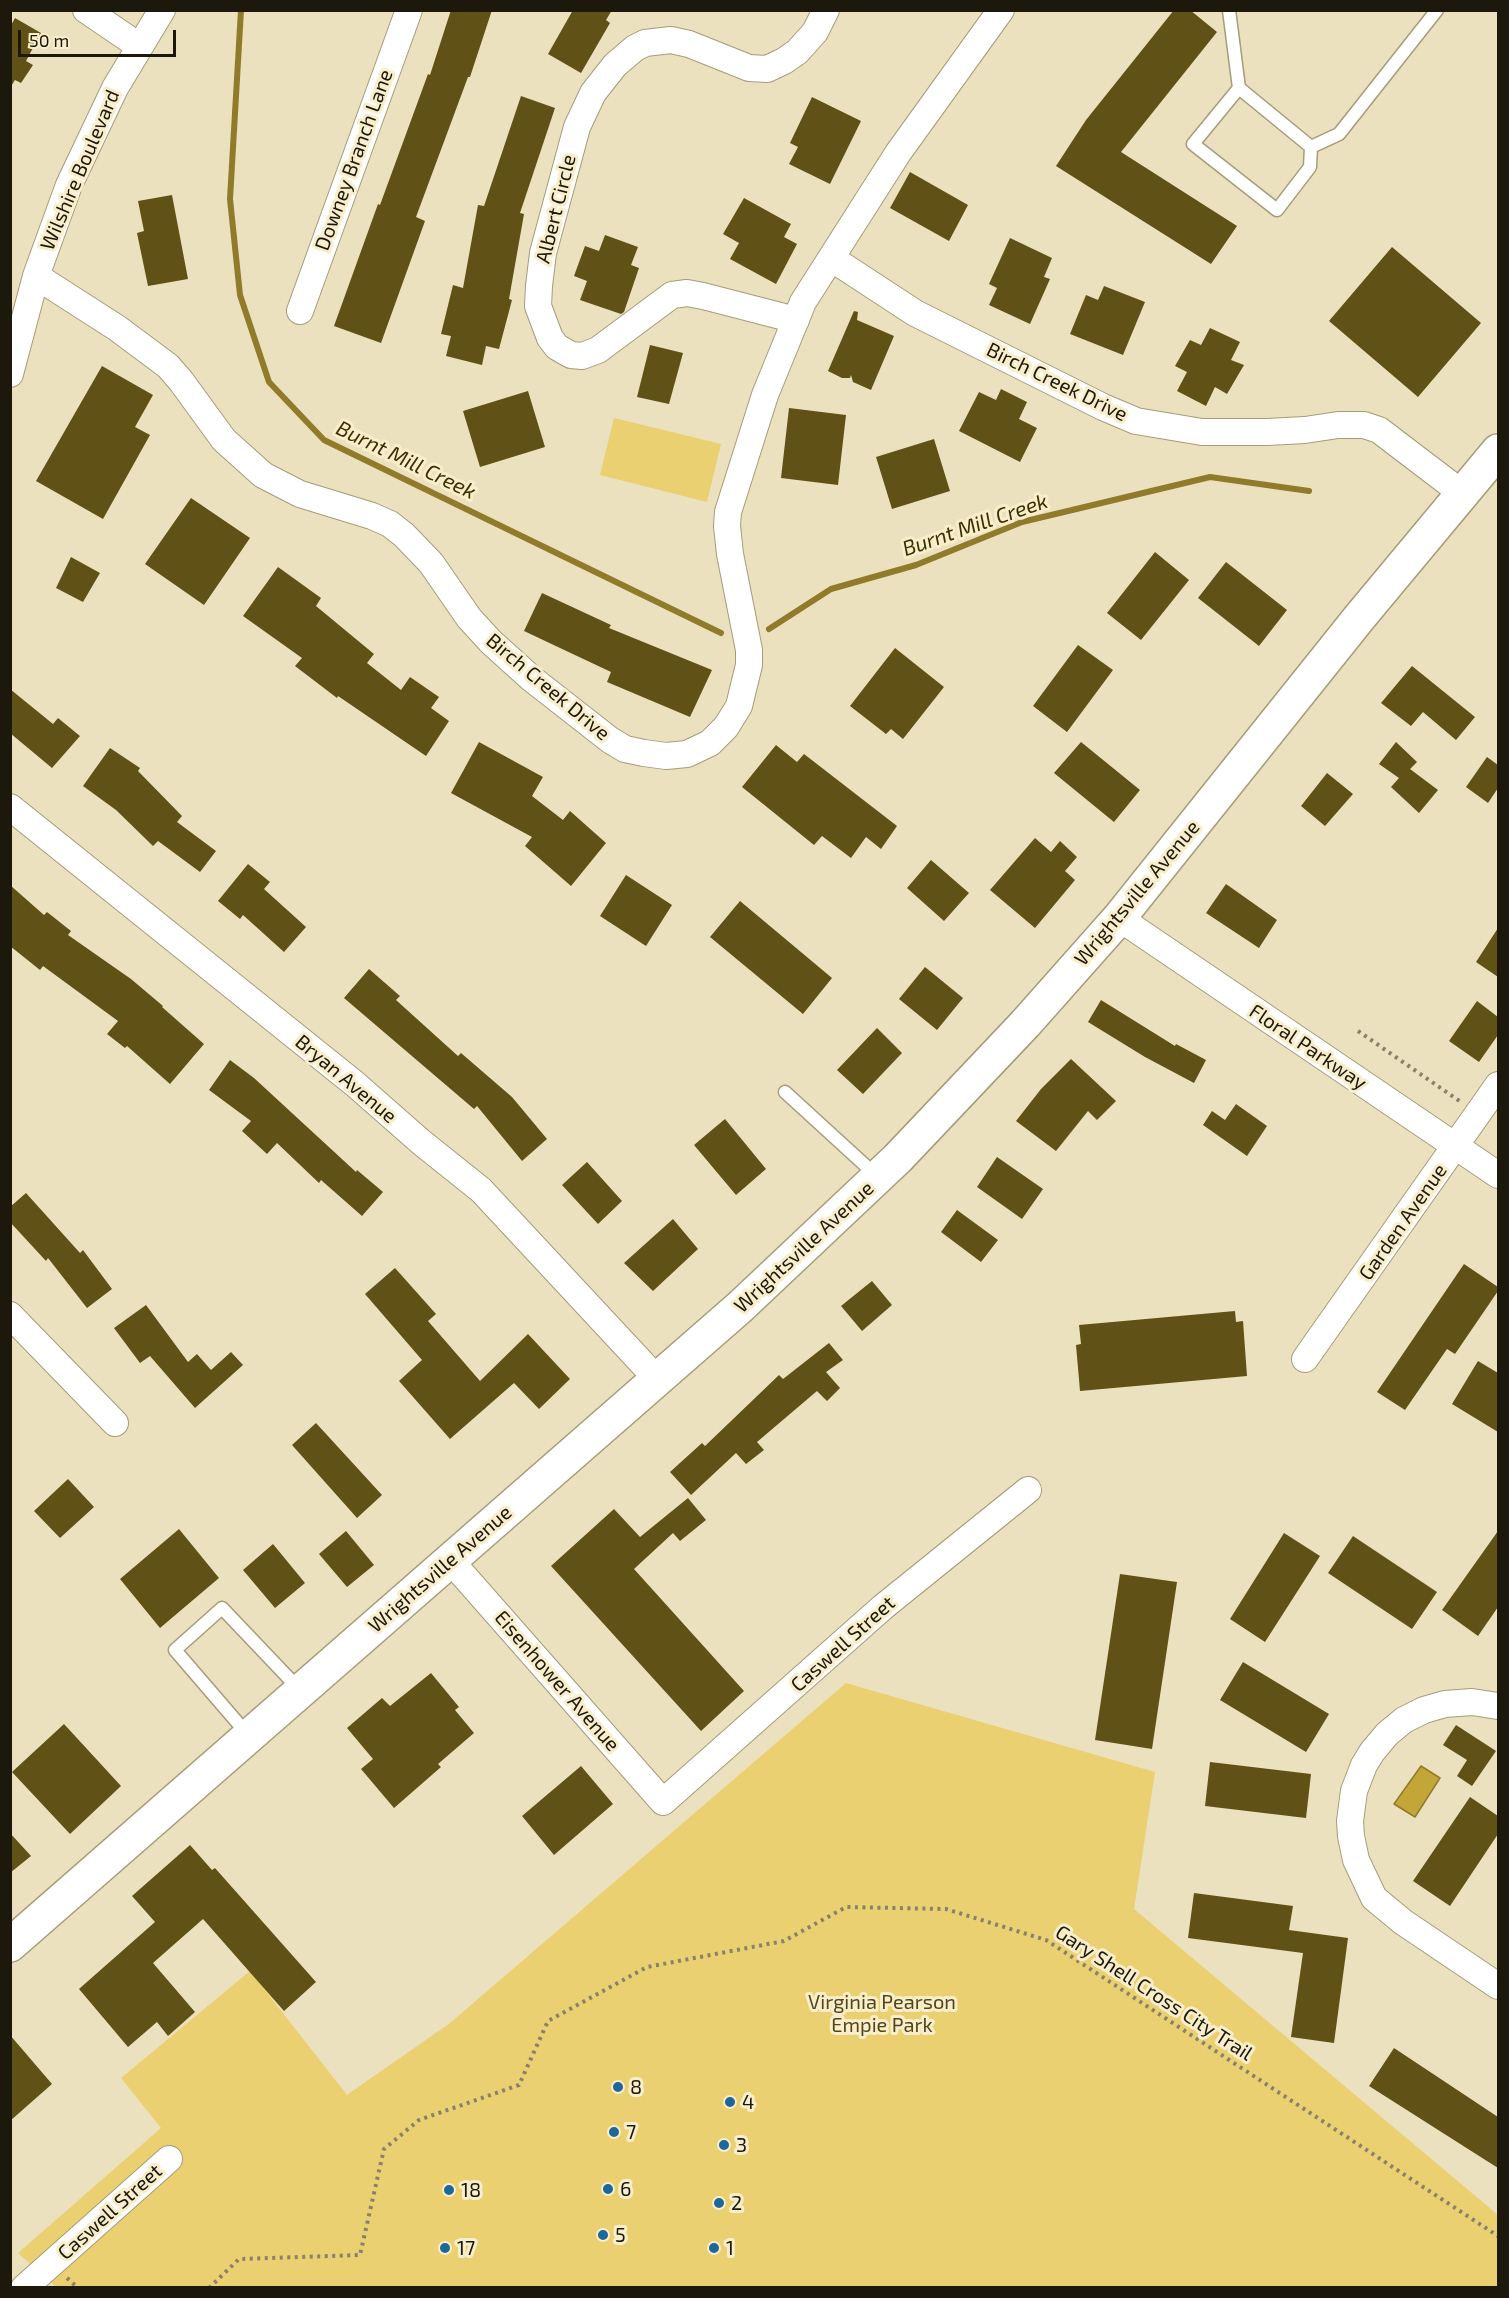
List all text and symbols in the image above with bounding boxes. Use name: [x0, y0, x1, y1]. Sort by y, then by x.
scale bar: [21, 18, 178, 56]
text: 50 m: [29, 29, 69, 51]
street label: Downey Branch Lane: [310, 66, 398, 254]
street label: Wilshire Boulevard: [35, 86, 125, 254]
street label: Albert Circle: [531, 152, 581, 266]
street label: Birch Creek Drive: [983, 338, 1131, 426]
water label: Burnt Mill Creek: [332, 415, 480, 505]
water label: Burnt Mill Creek: [899, 488, 1051, 562]
street label: Birch Creek Drive: [481, 628, 615, 746]
street label: Wrightsville Avenue: [1069, 816, 1205, 970]
street label: Floral Parkway: [1245, 999, 1371, 1095]
street label: Bryan Avenue: [290, 1030, 402, 1128]
street label: Garden Avenue: [1354, 1159, 1452, 1285]
street label: Wrightsville Avenue: [729, 1176, 879, 1318]
street label: Wrightsville Avenue: [364, 1500, 516, 1638]
street label: Caswell Street: [786, 1591, 900, 1697]
street label: Eisenhower Avenue: [489, 1606, 625, 1756]
street label: Gary Shell Cross City Trail: [1051, 1920, 1257, 2066]
park label: Virginia Pearson Empie Park: [808, 1990, 956, 2037]
place label: 8: [630, 2075, 642, 2099]
marker: 8: [611, 2080, 625, 2094]
place label: 4: [742, 2090, 754, 2114]
marker: 4: [723, 2095, 737, 2109]
place label: 7: [626, 2120, 636, 2144]
marker: 7: [607, 2125, 621, 2139]
place label: 3: [736, 2133, 747, 2157]
marker: 3: [717, 2138, 731, 2152]
street label: Caswell Street: [53, 2159, 167, 2265]
place label: 6: [620, 2177, 631, 2201]
place label: 18: [461, 2178, 481, 2202]
marker: 6: [601, 2182, 615, 2196]
marker: 18: [442, 2183, 456, 2197]
place label: 2: [731, 2191, 742, 2215]
marker: 2: [712, 2196, 726, 2210]
place label: 5: [615, 2223, 626, 2247]
marker: 5: [596, 2228, 610, 2242]
place label: 17: [457, 2236, 475, 2260]
place label: 1: [726, 2236, 734, 2260]
marker: 17: [438, 2241, 452, 2255]
marker: 1: [707, 2241, 721, 2255]

